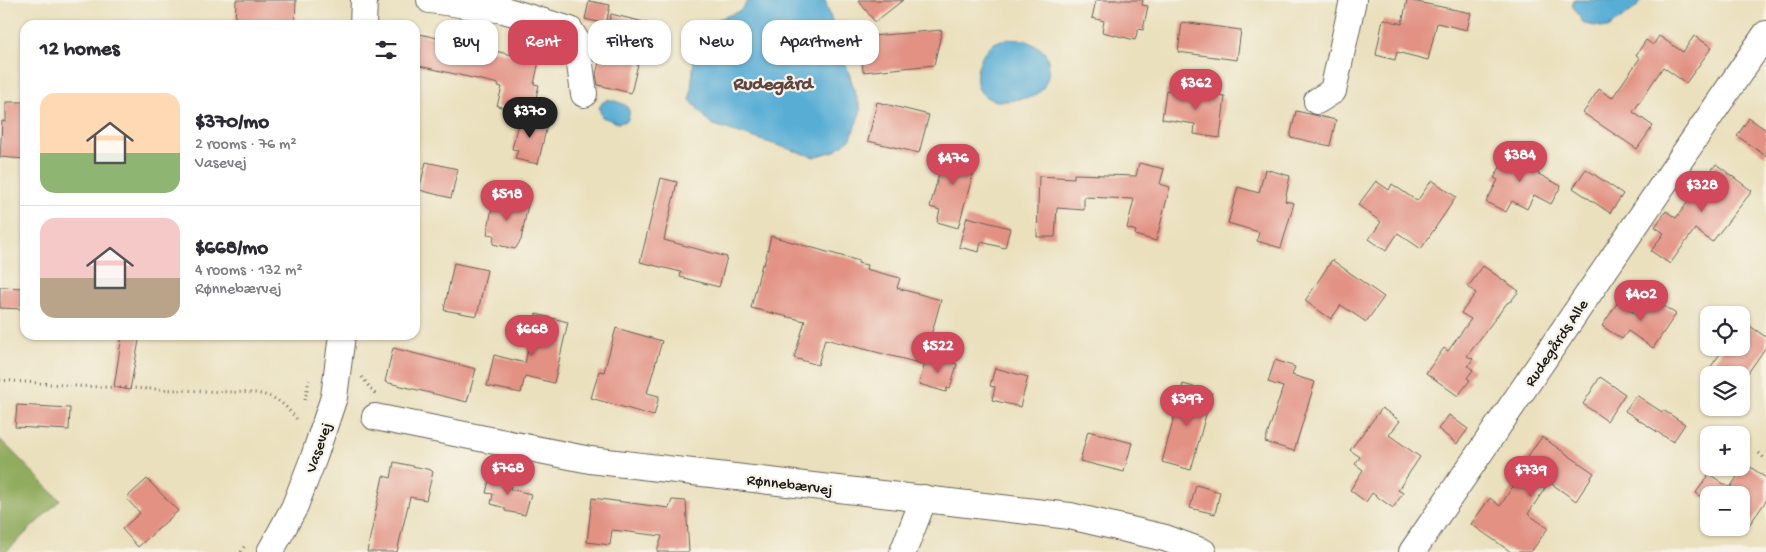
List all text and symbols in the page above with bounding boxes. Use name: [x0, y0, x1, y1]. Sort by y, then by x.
chip: Buy: [435, 20, 498, 65]
chip: Rent: [508, 20, 578, 65]
chip: Filters: [588, 20, 671, 65]
chip: New: [681, 20, 752, 65]
chip: Apartment: [762, 20, 879, 65]
icon: filters: [372, 36, 400, 64]
text: 12 homes: [40, 38, 119, 63]
pin: $362: [1166, 68, 1226, 111]
district label: Rudegård: [732, 74, 814, 97]
text: $362: [1180, 75, 1212, 94]
pin: $370: [500, 96, 560, 139]
text: $370: [514, 103, 546, 122]
text: $370/mo: [195, 111, 269, 136]
icon: home: [80, 113, 140, 173]
text: 2 rooms · 76 m²: [195, 136, 297, 155]
pin: $384: [1490, 140, 1550, 183]
pin: $476: [923, 144, 983, 186]
text: $384: [1504, 147, 1536, 166]
text: $476: [937, 150, 969, 169]
text: Vasevej: [195, 155, 247, 174]
pin: $328: [1672, 170, 1732, 213]
text: $328: [1686, 177, 1718, 196]
pin: $518: [477, 180, 537, 222]
text: $518: [492, 186, 522, 205]
text: $668/mo: [195, 237, 268, 262]
icon: home: [80, 238, 140, 298]
text: 4 rooms · 132 m²: [195, 262, 303, 281]
pin: $402: [1611, 280, 1671, 322]
text: Rønnebærvej: [195, 281, 282, 300]
text: $402: [1625, 286, 1657, 305]
street label: Rudegårds Alle: [1522, 296, 1594, 391]
map controls: [1700, 306, 1750, 536]
button: locate: [1700, 306, 1750, 356]
pin: $668: [502, 314, 562, 357]
text: $668: [516, 321, 548, 340]
pin: $522: [908, 332, 968, 374]
text: $522: [922, 338, 954, 357]
button: layers: [1700, 366, 1750, 416]
pin: $397: [1157, 384, 1217, 427]
text: $397: [1171, 391, 1203, 410]
street label: Vasevej: [303, 421, 338, 477]
button: +: [1700, 426, 1750, 476]
pin: $768: [478, 454, 538, 496]
pin: $739: [1501, 456, 1561, 498]
text: $768: [492, 460, 524, 479]
text: $739: [1515, 462, 1547, 481]
street label: Rønnebærvej: [745, 472, 834, 501]
button: −: [1700, 486, 1750, 536]

